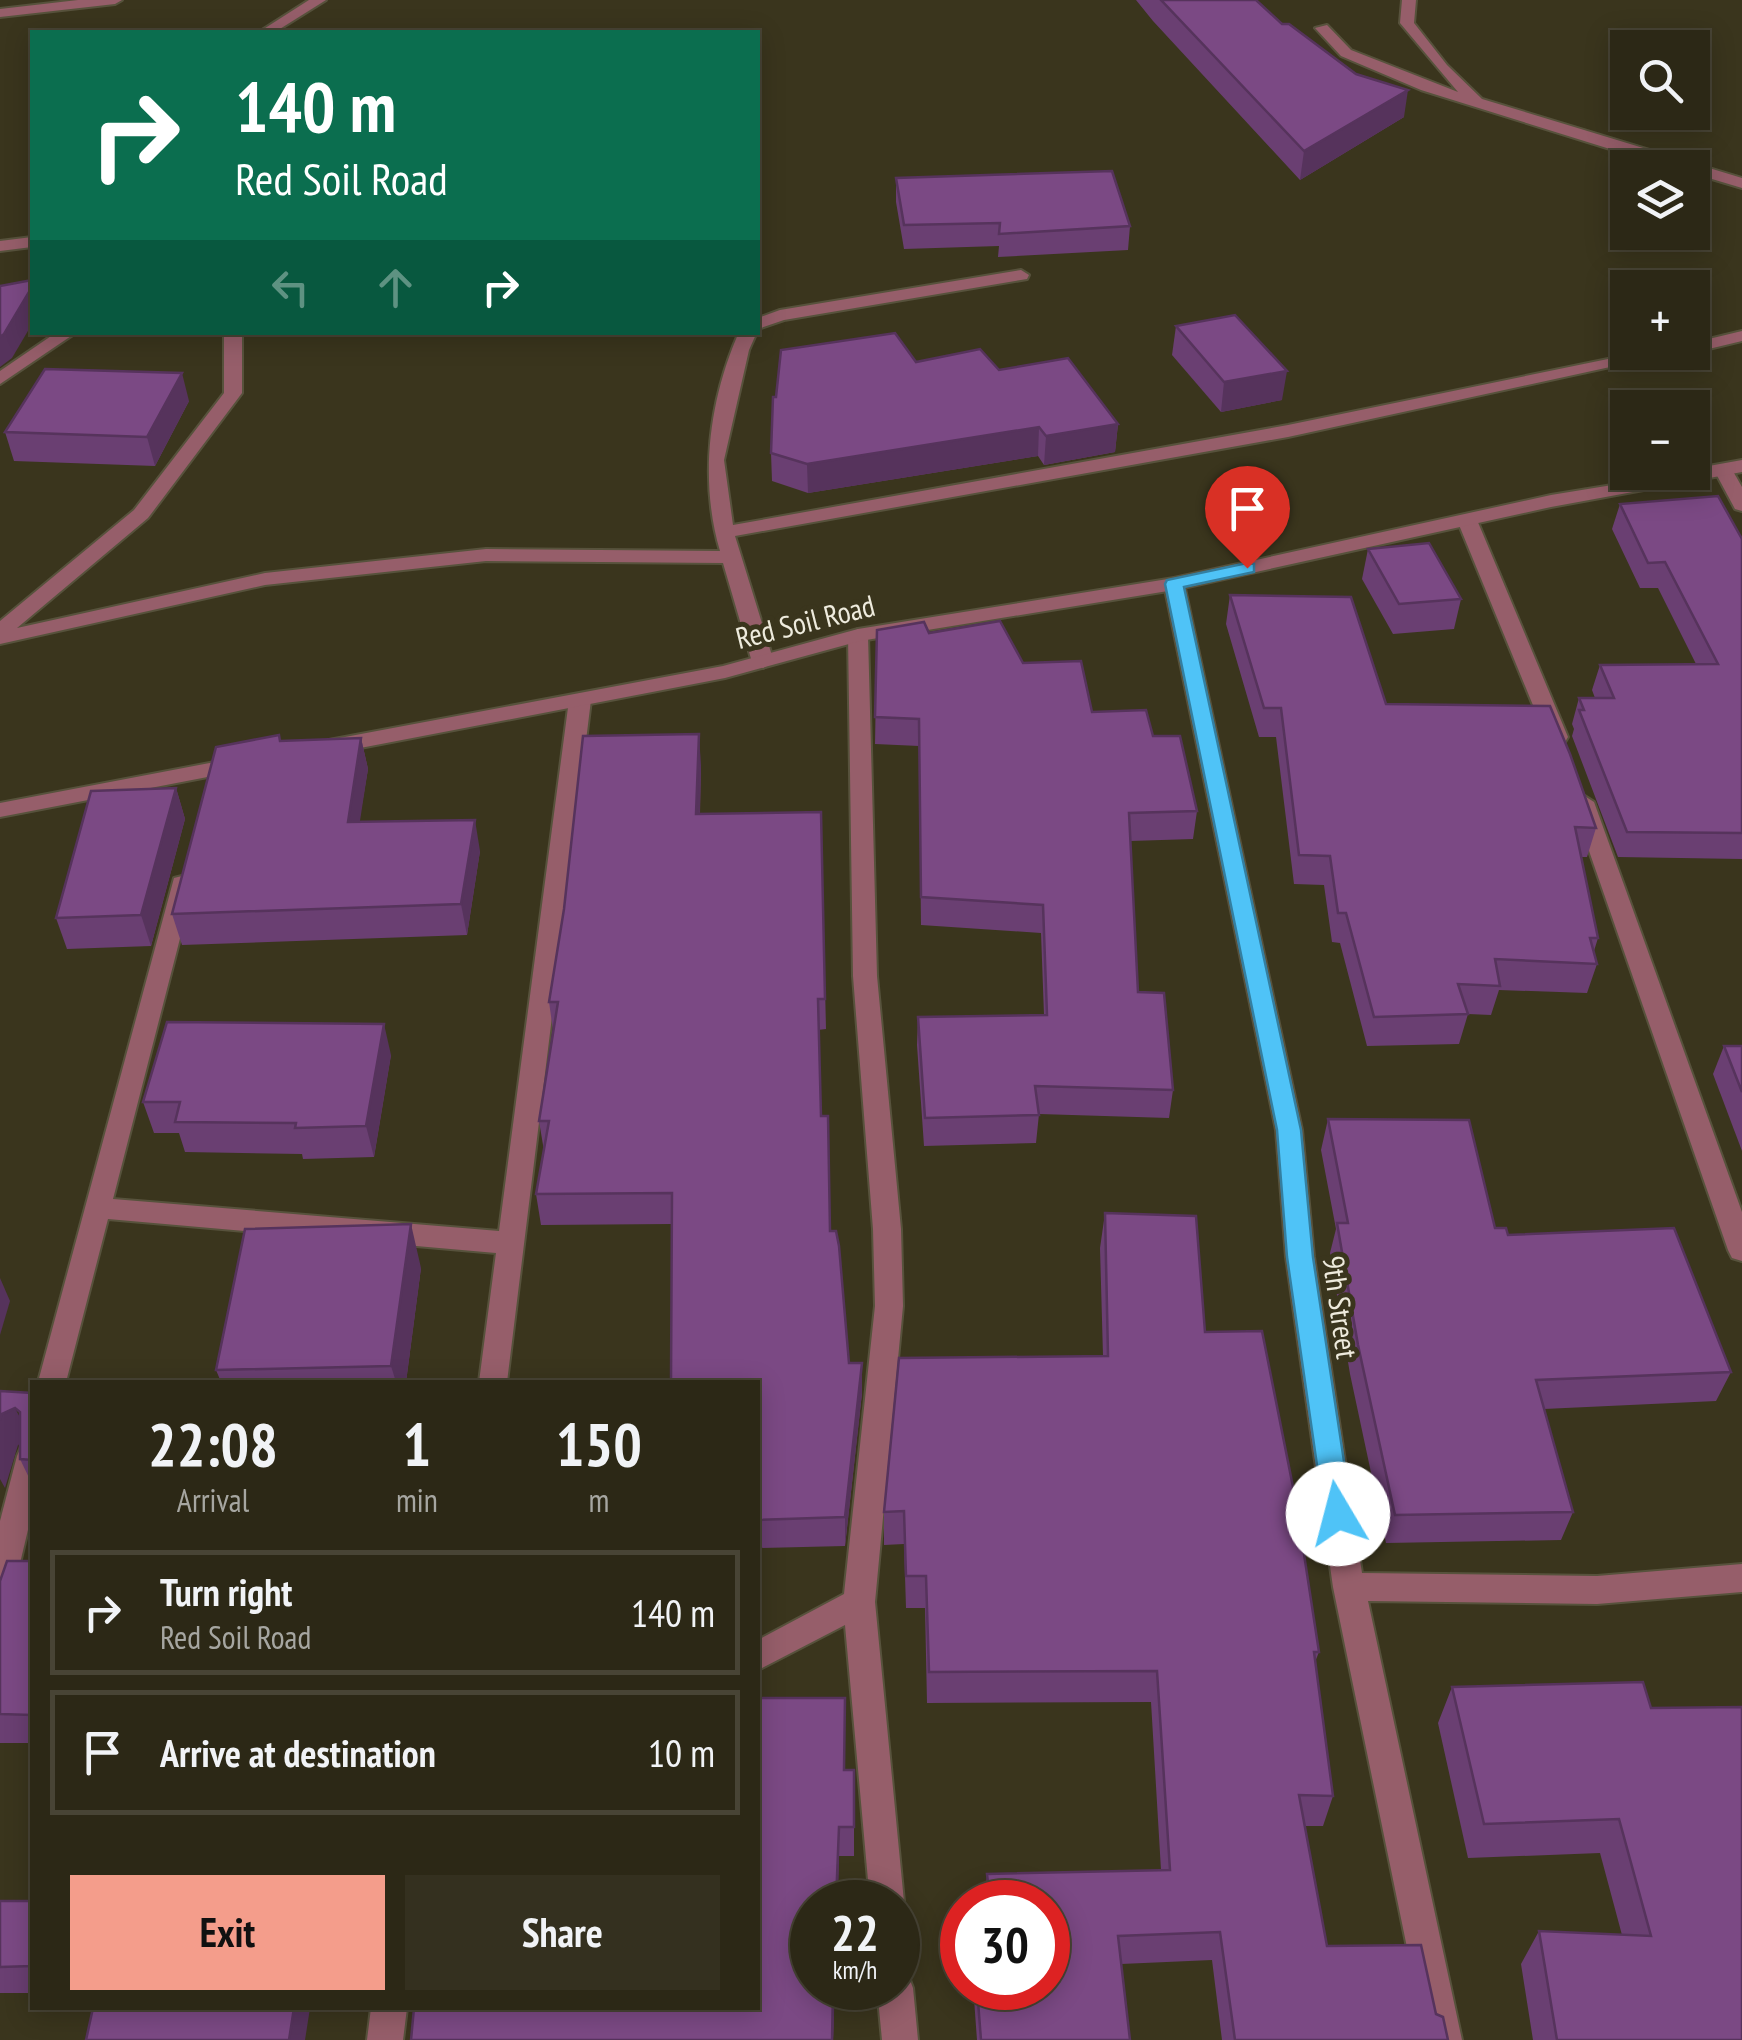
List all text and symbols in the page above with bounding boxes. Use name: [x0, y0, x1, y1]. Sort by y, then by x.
map controls: [1610, 30, 1710, 490]
button: search: [1610, 30, 1710, 130]
text: 140 m: [235, 61, 396, 151]
icon: right: [70, 70, 200, 200]
text: Red Soil Road: [235, 149, 448, 207]
button: layers: [1610, 150, 1710, 250]
icon: left: [263, 260, 318, 315]
icon: ahead: [368, 260, 423, 315]
icon: right: [473, 260, 528, 315]
button: +: [1610, 270, 1710, 370]
button: −: [1610, 390, 1710, 490]
pin: [1205, 466, 1290, 569]
icon: arrive: [1220, 481, 1275, 536]
street label: Red Soil Road: [731, 585, 879, 657]
street label: 9th Street: [1314, 1253, 1368, 1362]
text: 22:08: [148, 1405, 278, 1483]
text: 1: [403, 1405, 431, 1483]
text: 150: [556, 1405, 642, 1483]
position arrow: [1286, 1462, 1390, 1566]
text: Arrival: [177, 1479, 249, 1521]
text: min: [396, 1479, 438, 1521]
text: m: [588, 1479, 609, 1521]
text: Turn right: [160, 1567, 292, 1616]
icon: right: [75, 1585, 130, 1640]
text: 140 m: [631, 1588, 715, 1637]
text: Red Soil Road: [160, 1616, 311, 1658]
icon: arrive: [75, 1725, 130, 1780]
text: Arrive at destination: [160, 1728, 436, 1777]
text: 10 m: [648, 1728, 715, 1777]
button: Exit: [70, 1875, 385, 1990]
button: Share: [405, 1875, 720, 1990]
speed limit sign: 30: [940, 1880, 1070, 2010]
text: 22: [831, 1900, 879, 1965]
text: km/h: [833, 1954, 877, 1986]

